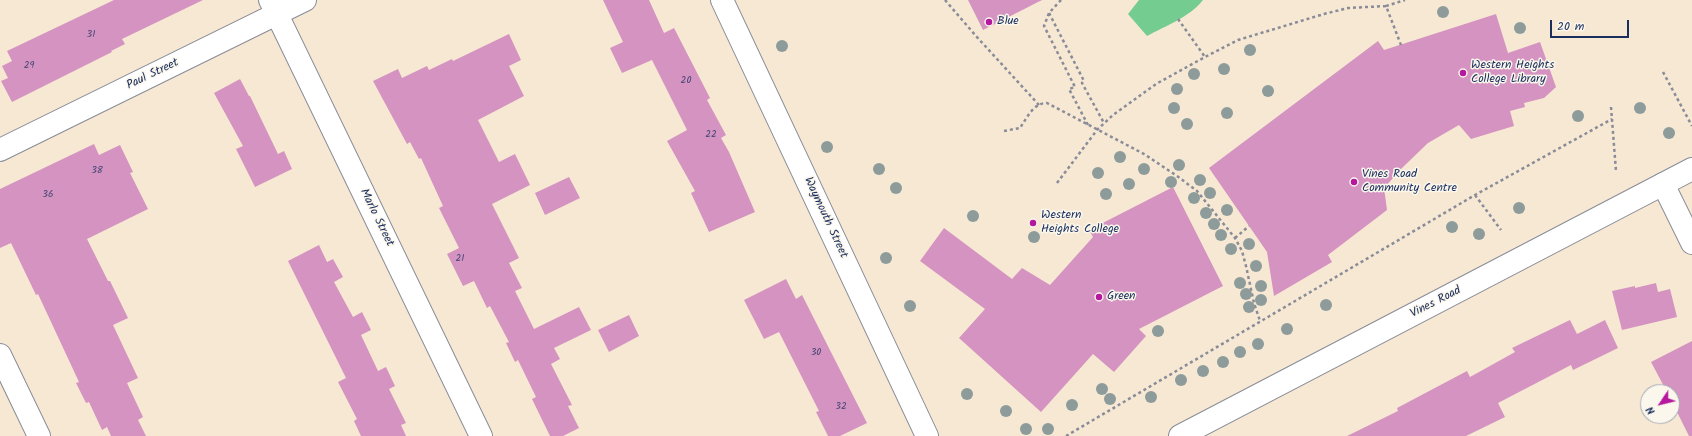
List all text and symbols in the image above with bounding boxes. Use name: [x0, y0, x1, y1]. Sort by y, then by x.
scale bar: [1552, 12, 1631, 38]
place label: Blue: [997, 15, 1019, 29]
marker: Blue: [984, 17, 994, 27]
text: 20 m: [1557, 17, 1584, 36]
house number: 31: [87, 29, 95, 41]
street label: Paul Street: [125, 56, 181, 94]
place label: Western Heights College Library: [1471, 59, 1554, 87]
house number: 29: [24, 60, 34, 72]
marker: Western Heights College Library: [1458, 68, 1468, 78]
house number: 20: [681, 75, 691, 87]
house number: 22: [705, 129, 717, 141]
house number: 38: [91, 165, 103, 177]
place label: Vines Road Community Centre: [1362, 168, 1457, 196]
street label: Waymouth Street: [800, 175, 850, 261]
marker: Vines Road Community Centre: [1349, 177, 1359, 187]
street label: Marlo Street: [356, 187, 396, 249]
house number: 36: [42, 189, 54, 201]
place label: Western Heights College: [1041, 209, 1119, 237]
marker: Western Heights College: [1028, 218, 1038, 228]
house number: 21: [456, 253, 464, 265]
street label: Vines Road: [1408, 284, 1464, 322]
place label: Green: [1107, 290, 1135, 304]
marker: Green: [1094, 292, 1104, 302]
house number: 30: [811, 347, 821, 359]
north arrow: [1640, 384, 1680, 424]
house number: 32: [835, 401, 847, 413]
text: N: [1642, 402, 1660, 418]

